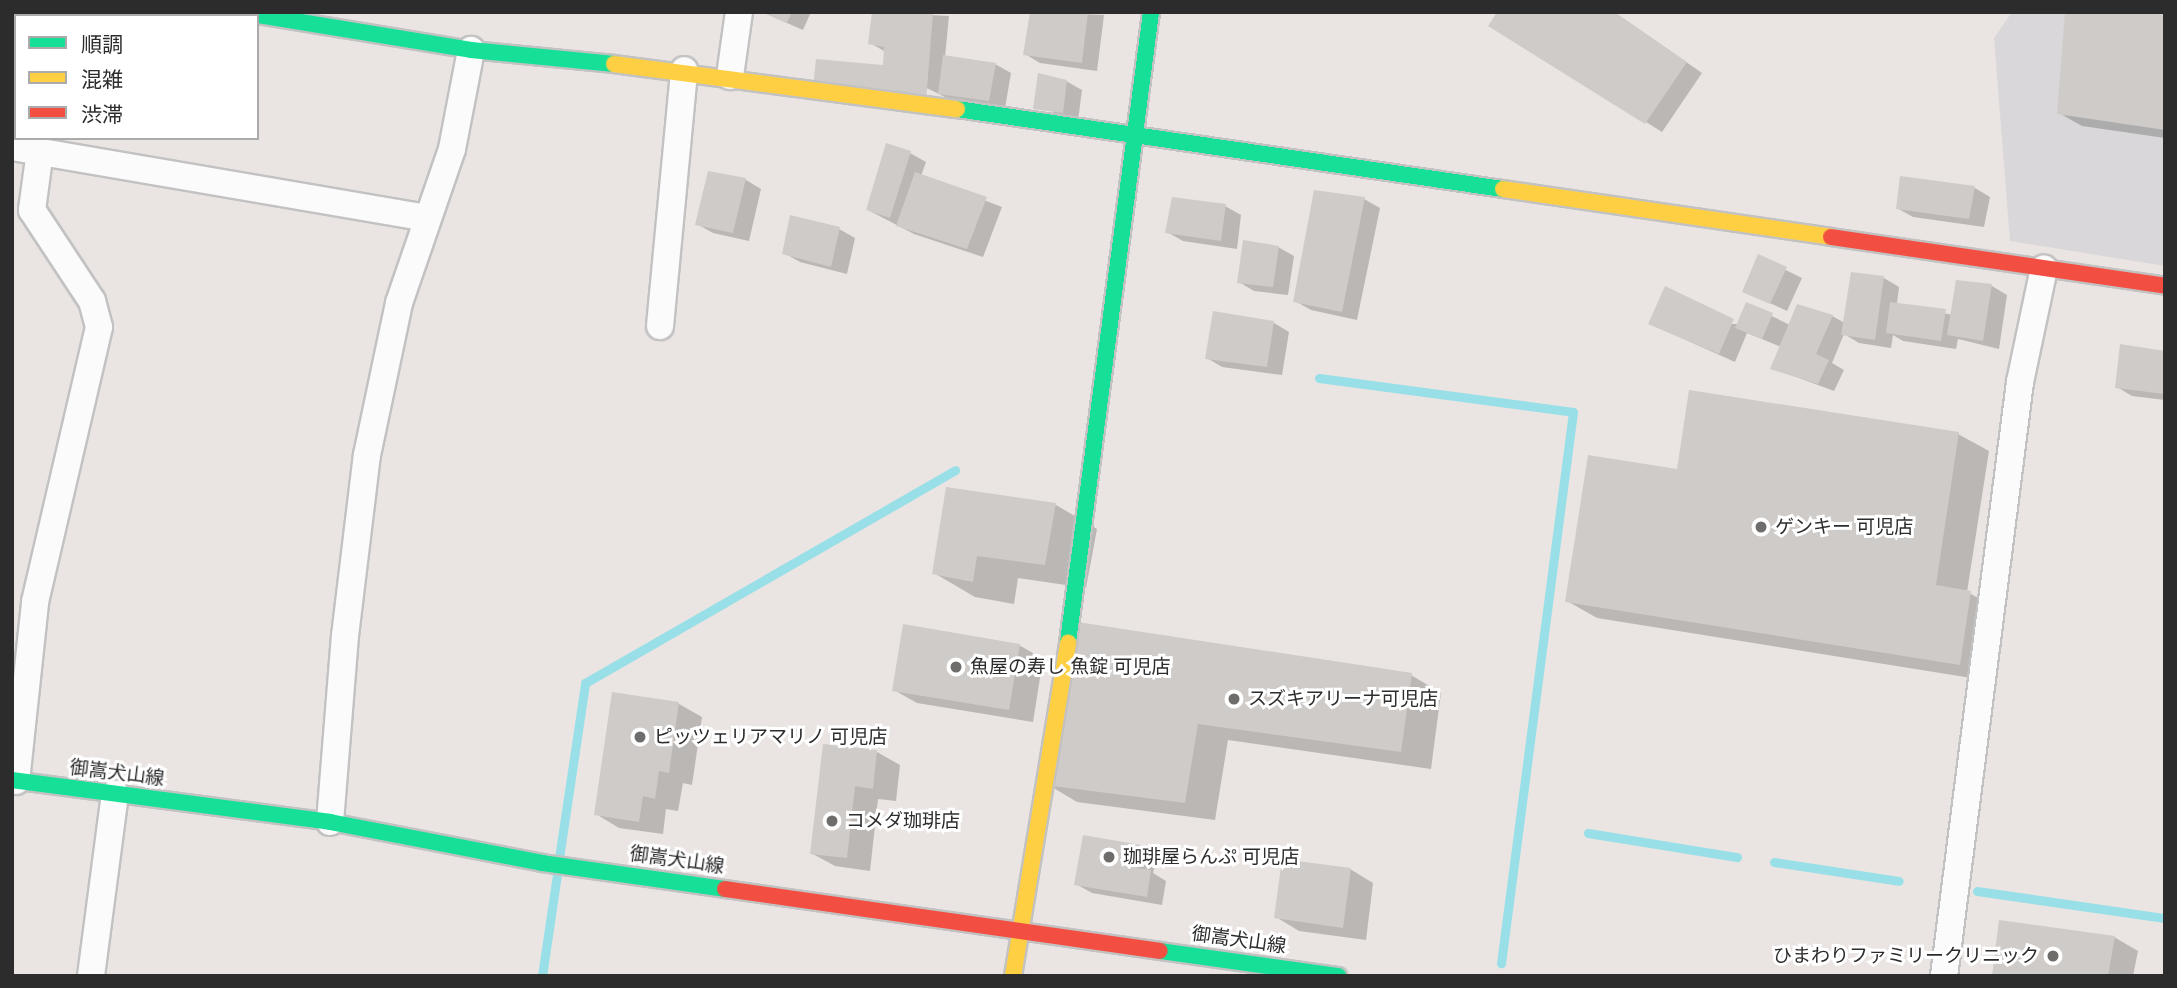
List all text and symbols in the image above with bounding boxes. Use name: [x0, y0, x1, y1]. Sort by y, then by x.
legend: [14, 14, 259, 140]
text: 順調: [81, 33, 123, 56]
text: 混雑: [81, 68, 123, 91]
text: 渋滞: [81, 103, 123, 126]
place label: ゲンキー 可児店: [1775, 516, 1913, 538]
marker: ゲンキー 可児店: [1753, 519, 1769, 535]
place label: 魚屋の寿し 魚錠 可児店: [970, 656, 1171, 678]
marker: 魚屋の寿し 魚錠 可児店: [948, 659, 964, 675]
place label: スズキアリーナ可児店: [1248, 688, 1438, 710]
marker: スズキアリーナ可児店: [1226, 691, 1242, 707]
place label: ピッツェリアマリノ 可児店: [654, 726, 887, 748]
marker: ピッツェリアマリノ 可児店: [632, 729, 648, 745]
street label: 御嵩犬山線: [68, 756, 166, 790]
place label: コメダ珈琲店: [846, 810, 960, 832]
marker: コメダ珈琲店: [824, 813, 840, 829]
street label: 御嵩犬山線: [628, 842, 726, 878]
place label: 珈琲屋らんぷ 可児店: [1123, 846, 1299, 868]
marker: 珈琲屋らんぷ 可児店: [1101, 849, 1117, 865]
street label: 御嵩犬山線: [1190, 922, 1288, 958]
place label: ひまわりファミリークリニック: [1773, 945, 2039, 967]
marker: ひまわりファミリークリニック: [2045, 948, 2061, 964]

